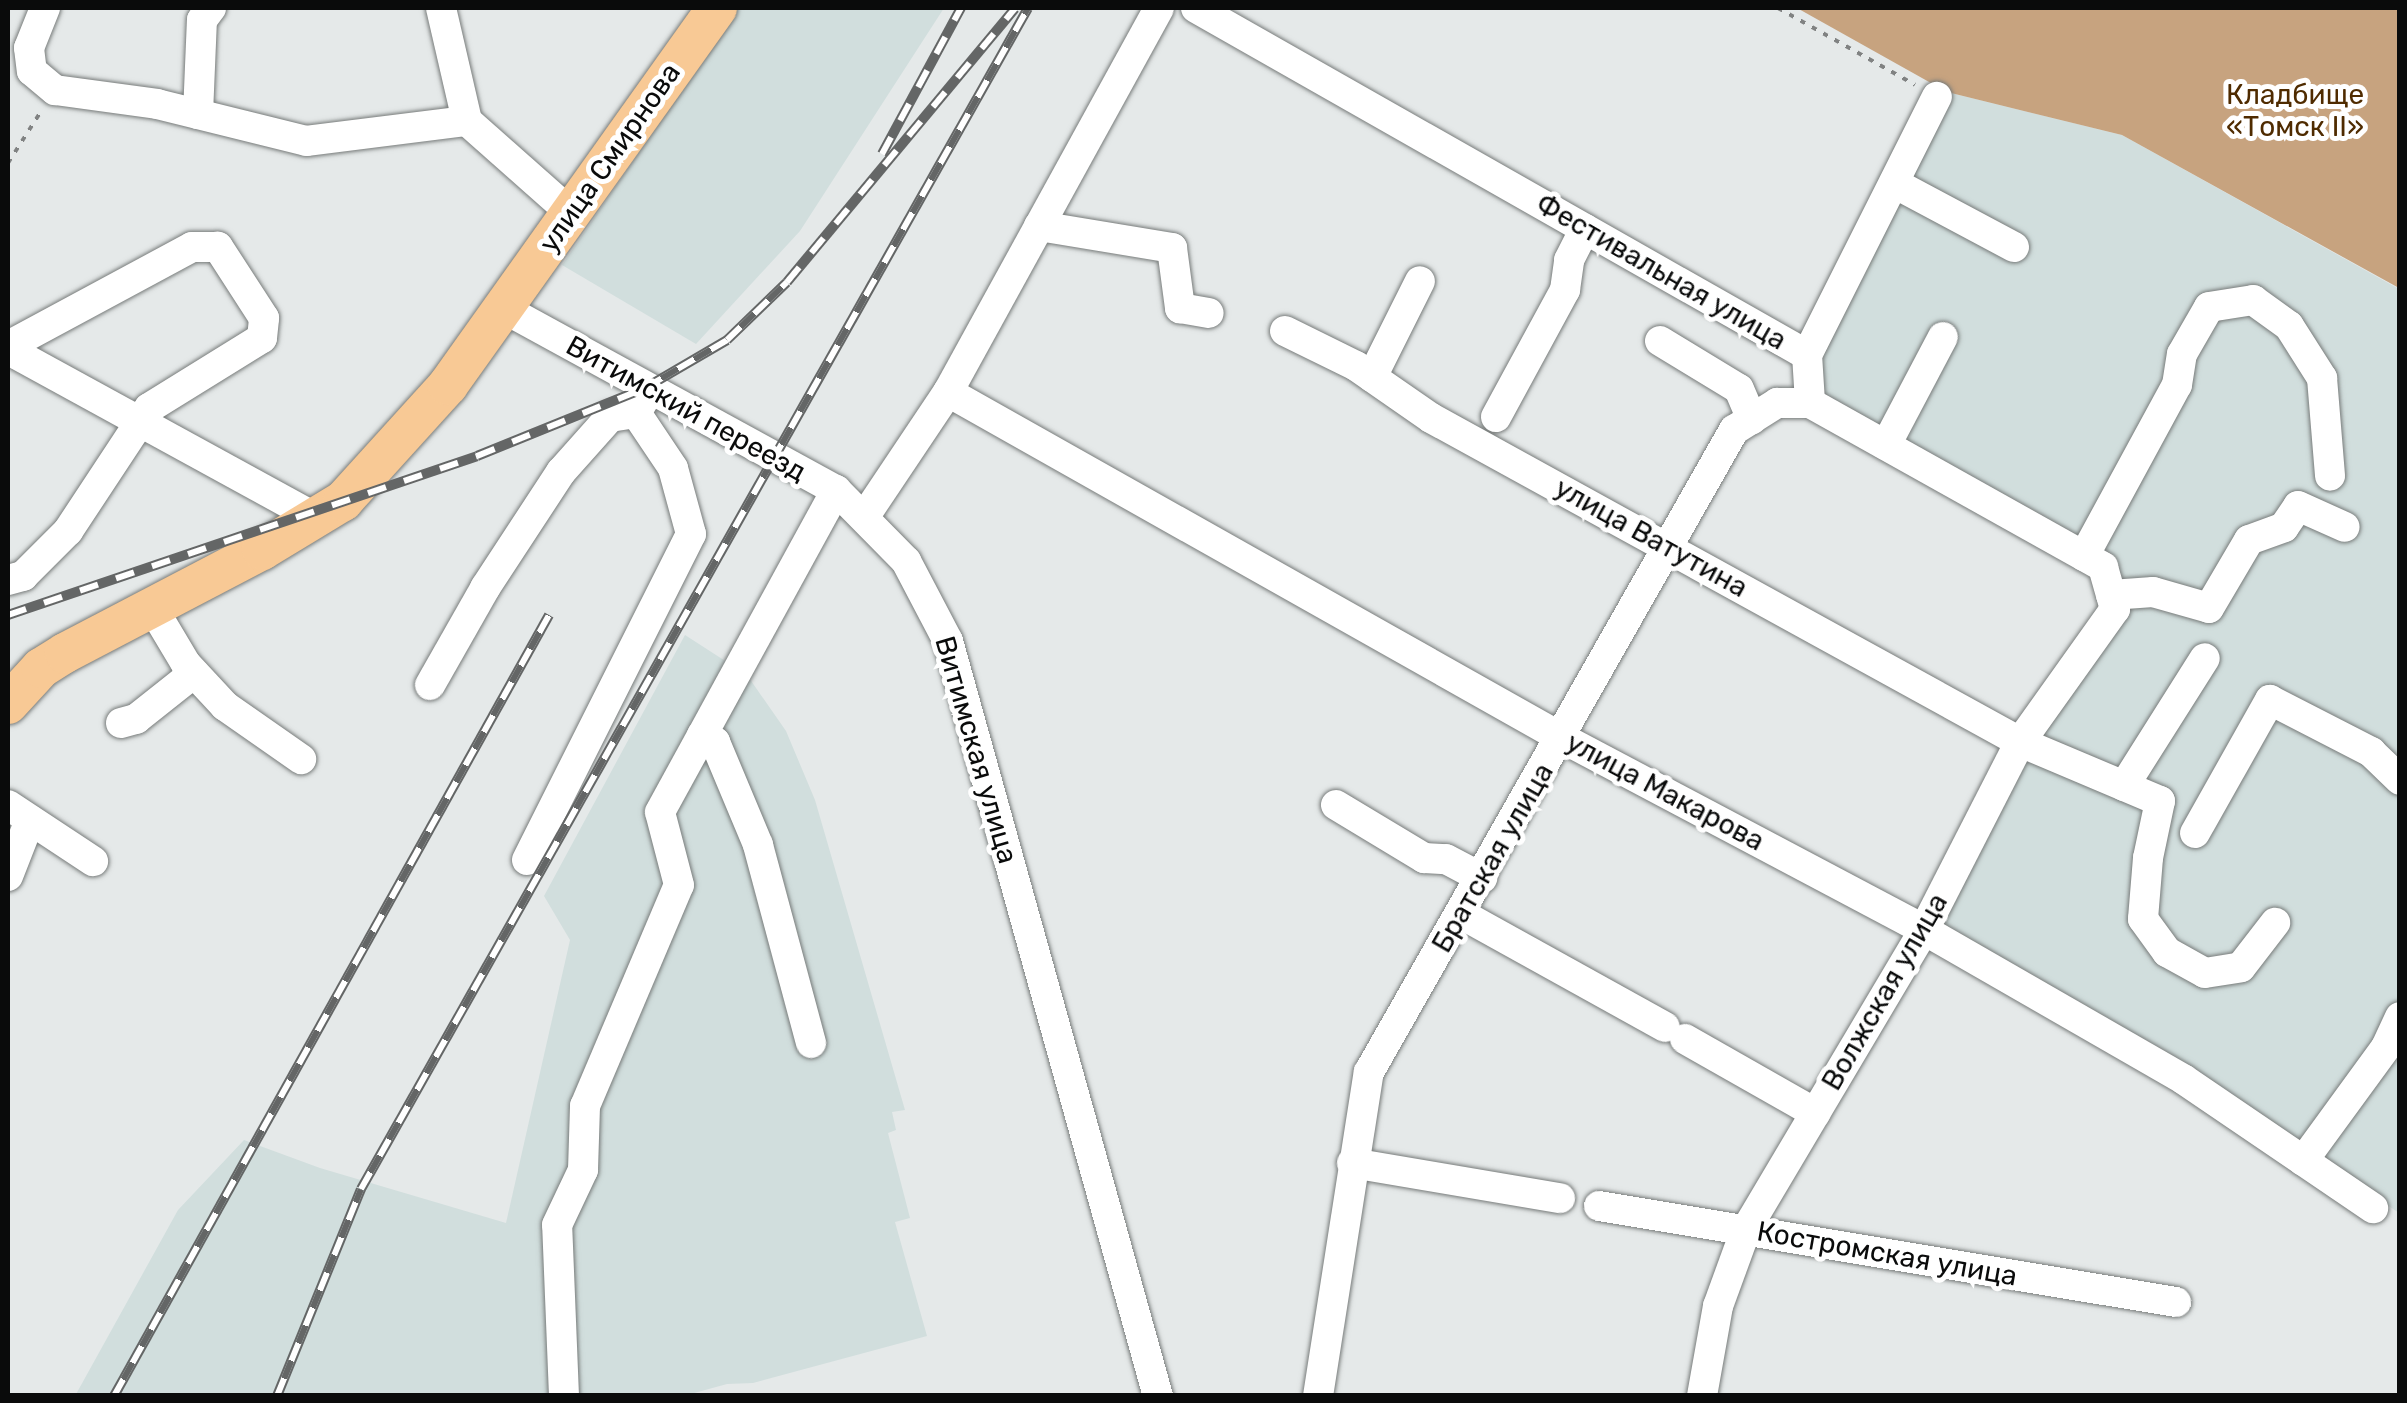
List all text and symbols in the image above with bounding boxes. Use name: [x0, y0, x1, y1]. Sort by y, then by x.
street label: улица Смирнова: [532, 57, 688, 259]
park label: Кладбище «Томск II»: [2226, 78, 2364, 144]
street label: Фестивальная улица: [1530, 187, 1792, 357]
street label: Витимский переезд: [560, 329, 812, 489]
street label: улица Ватутина: [1549, 471, 1753, 605]
street label: Витимская улица: [927, 633, 1025, 867]
street label: улица Макарова: [1560, 726, 1770, 858]
street label: Братская улица: [1425, 757, 1561, 959]
street label: Волжская улица: [1815, 888, 1955, 1096]
street label: Костромская улица: [1754, 1215, 2020, 1293]

